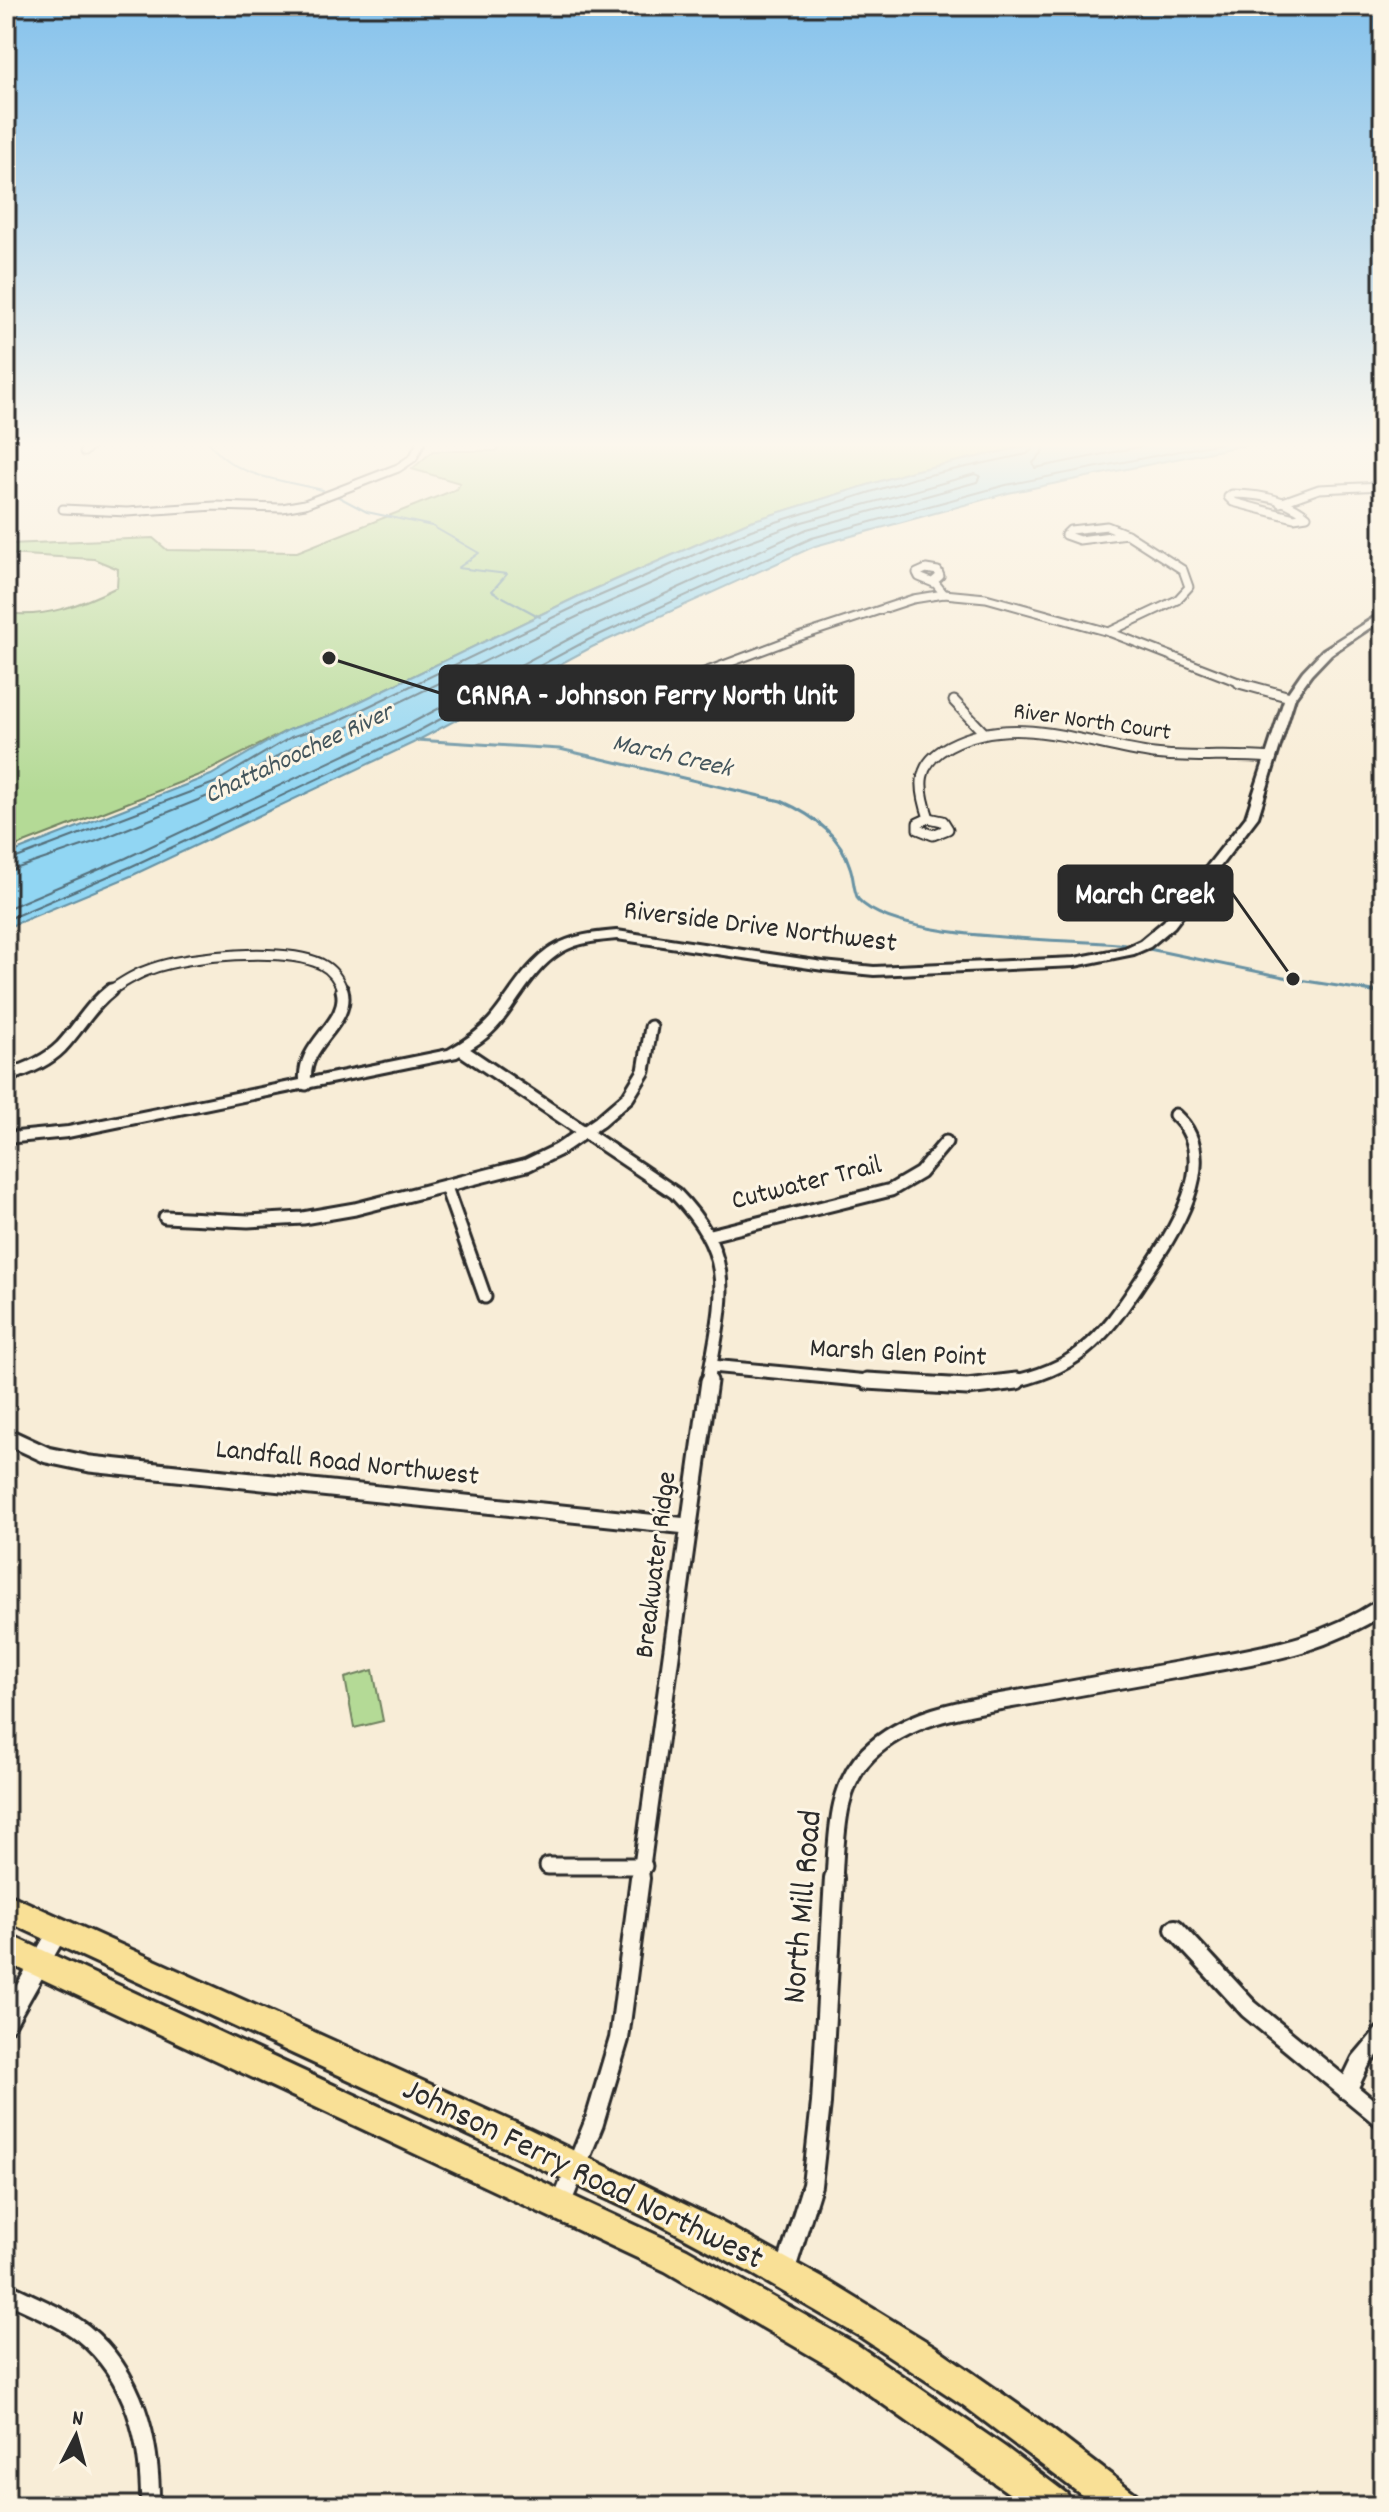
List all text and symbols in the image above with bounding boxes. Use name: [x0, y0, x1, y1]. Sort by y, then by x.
callout: CRNRA - Johnson Ferry North Unit: [440, 666, 853, 720]
text: CRNRA - Johnson Ferry North Unit: [456, 677, 838, 720]
water label: Chattahoochee River: [199, 694, 402, 815]
street label: River North Court: [1011, 695, 1173, 751]
water label: March Creek: [609, 725, 738, 789]
callout: March Creek: [1059, 866, 1232, 920]
text: March Creek: [1075, 876, 1215, 919]
street label: Riverside Drive Northwest: [621, 892, 899, 966]
street label: Cutwater Trail: [728, 1147, 887, 1223]
street label: Marsh Glen Point: [809, 1330, 987, 1380]
street label: Landfall Road Northwest: [213, 1431, 481, 1499]
street label: Breakwater Ridge: [627, 1469, 689, 1661]
street label: North Mill Road: [772, 1808, 838, 2006]
street label: Johnson Ferry Road Northwest: [393, 2067, 771, 2285]
north arrow: [36, 2396, 116, 2476]
text: N: [71, 2404, 85, 2436]

